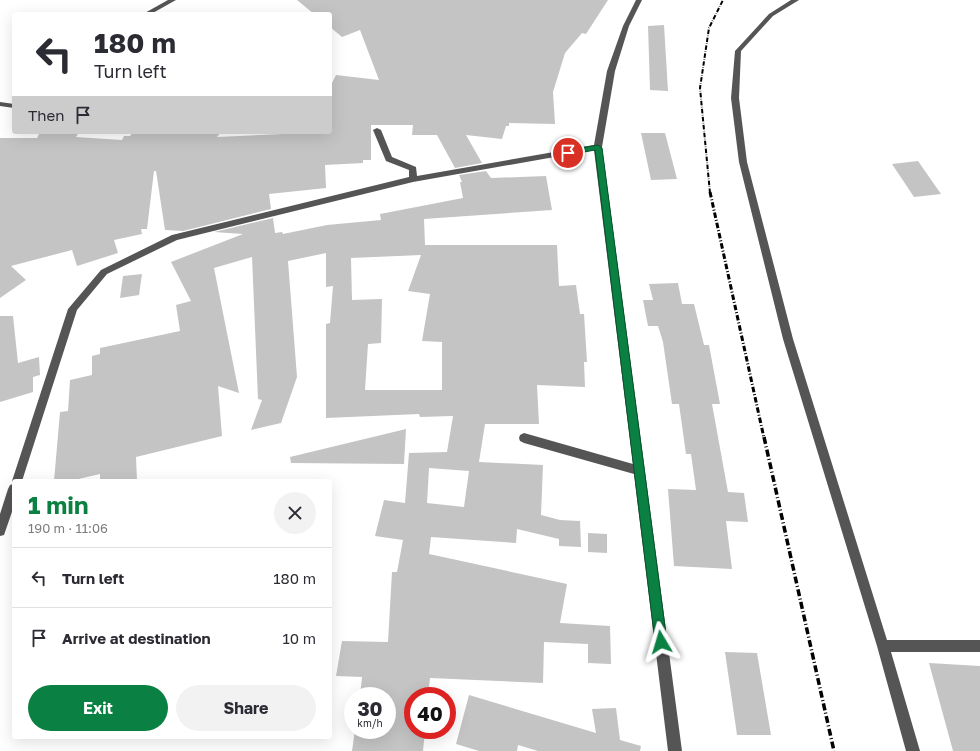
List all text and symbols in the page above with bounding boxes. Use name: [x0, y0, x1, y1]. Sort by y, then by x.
text: 180 m: [94, 26, 176, 59]
icon: left: [28, 28, 80, 80]
text: Turn left: [94, 60, 167, 82]
icon: arrive: [72, 104, 94, 126]
text: Then: [28, 106, 64, 124]
pin: [551, 136, 585, 170]
icon: arrive: [557, 142, 579, 164]
text: 1 min: [28, 490, 88, 519]
button: close: [274, 492, 316, 534]
text: 190 m · 11:06: [28, 520, 108, 536]
icon: left: [28, 567, 50, 589]
text: Turn left: [62, 569, 124, 587]
text: 180 m: [273, 569, 316, 587]
position arrow: [640, 621, 682, 663]
icon: arrive: [28, 627, 50, 649]
text: Arrive at destination: [62, 629, 211, 647]
text: 10 m: [282, 629, 316, 647]
button: Exit: [28, 685, 168, 731]
button: Share: [176, 685, 316, 731]
speed limit sign: 40: [404, 687, 456, 739]
text: 30: [357, 696, 383, 720]
text: km/h: [357, 717, 383, 729]

